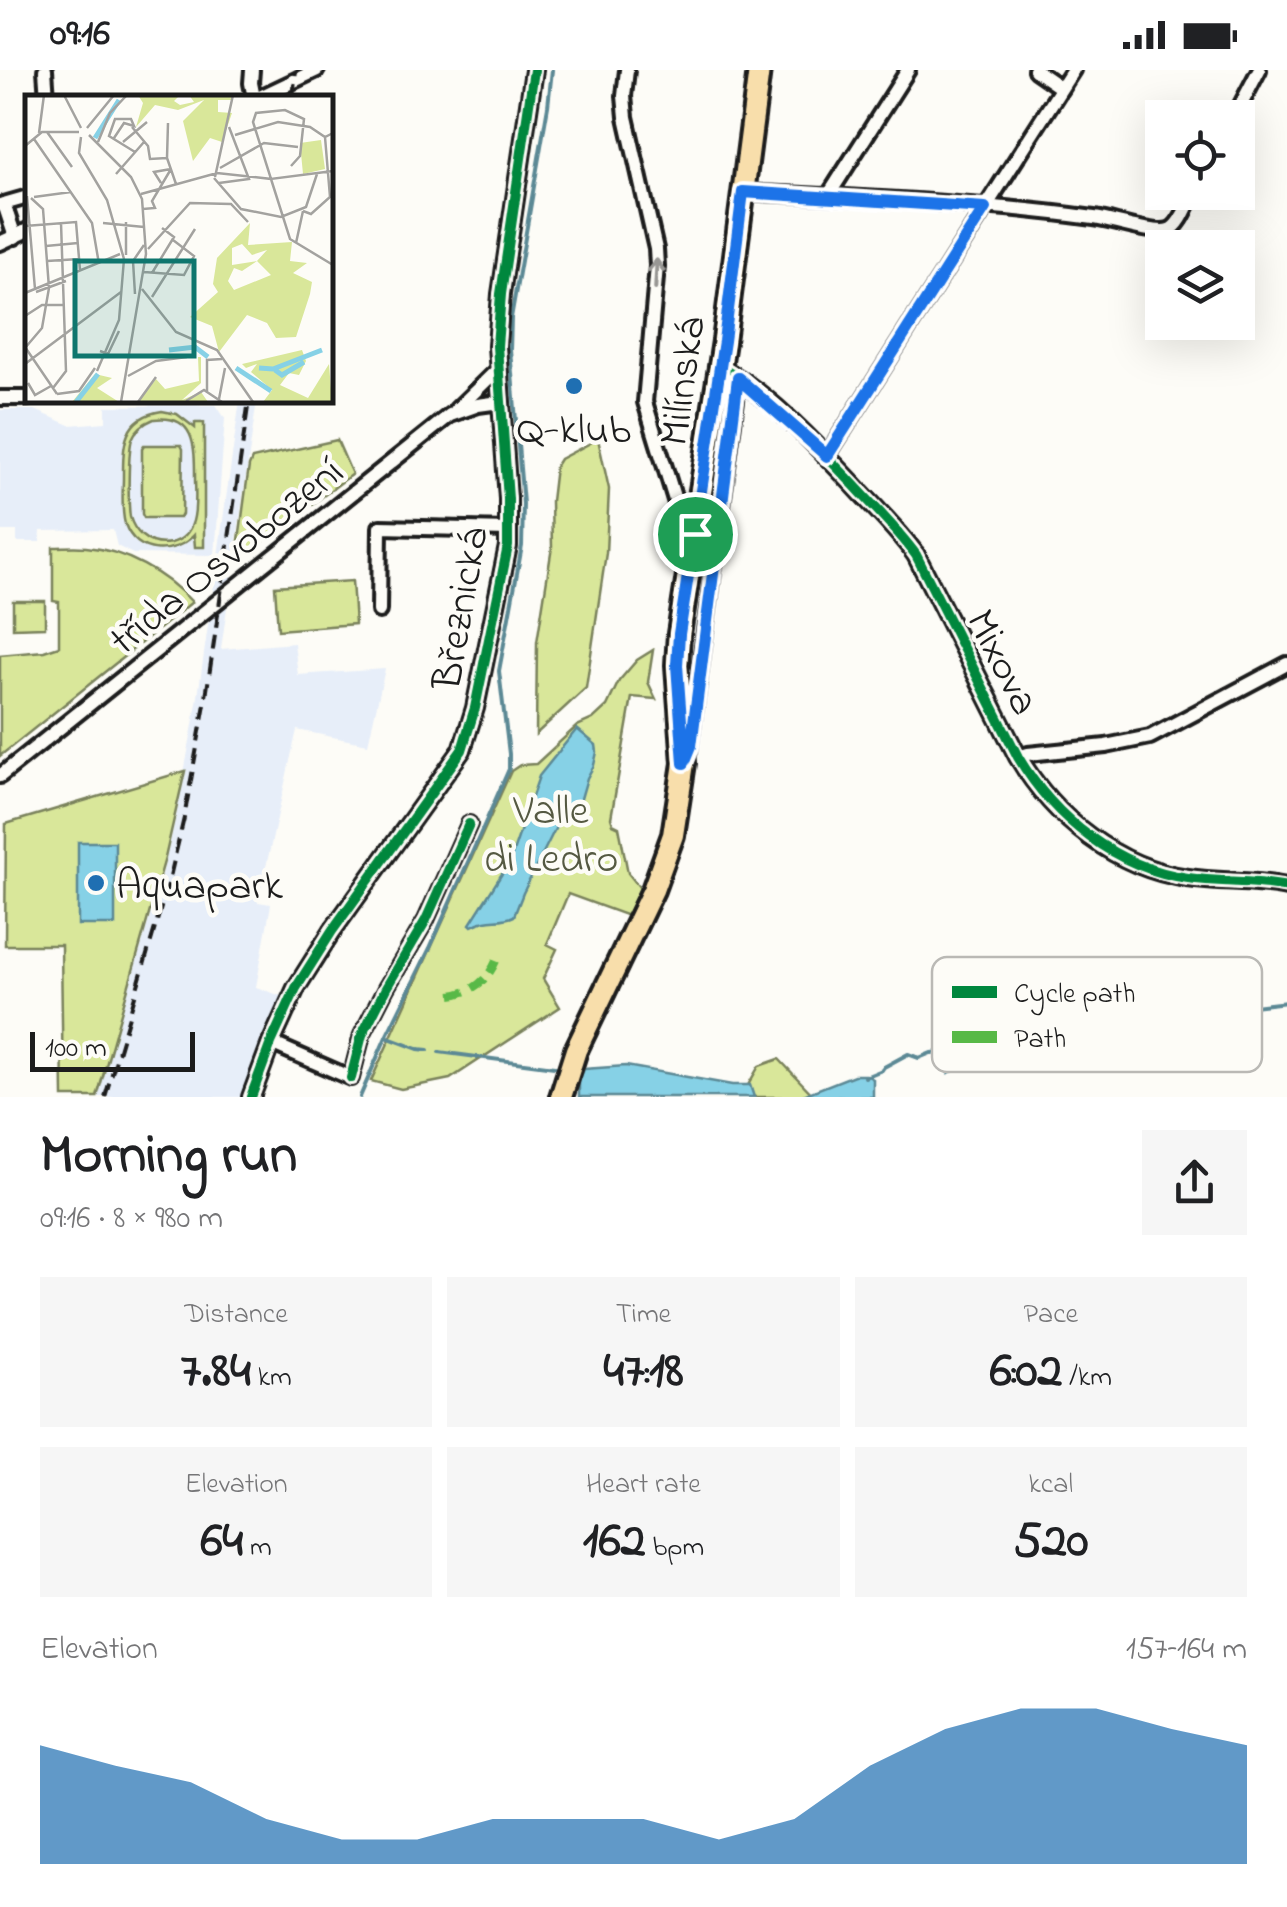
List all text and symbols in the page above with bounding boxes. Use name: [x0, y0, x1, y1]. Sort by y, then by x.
text: 09:16: [50, 7, 110, 63]
inset map: [25, 95, 332, 402]
map controls: [1145, 100, 1255, 340]
button: locate: [1145, 100, 1255, 210]
button: layers: [1145, 230, 1255, 340]
one-way arrow: [647, 258, 666, 290]
street label: Milínská: [645, 313, 724, 450]
marker: Q-klub: [563, 375, 585, 397]
place label: Q-klub: [517, 401, 631, 462]
street label: třída Osvobození: [98, 444, 358, 671]
pin: [653, 492, 738, 577]
icon: arrive: [668, 507, 723, 562]
street label: Březnická: [418, 523, 507, 696]
street label: Mixova: [949, 600, 1053, 726]
park label: Valle di Ledro: [484, 782, 618, 891]
place label: Aquapark: [116, 857, 283, 918]
marker: Aquapark: [85, 872, 107, 894]
legend: [932, 957, 1262, 1072]
text: Cycle path: [1014, 975, 1136, 1016]
text: Path: [1014, 1020, 1066, 1061]
scale bar: [30, 1027, 195, 1071]
text: 100 m: [45, 1029, 107, 1070]
text: Morning run: [40, 1118, 297, 1198]
button: share: [1142, 1130, 1247, 1235]
text: 09:16 · 8 × 980 m: [40, 1196, 223, 1243]
text: Distance: [185, 1295, 288, 1336]
text: Time: [616, 1295, 671, 1336]
text: Pace: [1024, 1295, 1078, 1336]
text: 7.84: [181, 1336, 251, 1409]
text: 47:18: [603, 1336, 684, 1409]
text: 6:02: [990, 1336, 1062, 1409]
text: km: [251, 1358, 292, 1399]
text: /km: [1062, 1358, 1112, 1399]
text: Elevation: [185, 1465, 288, 1506]
text: Heart rate: [586, 1465, 701, 1506]
text: kcal: [1029, 1465, 1073, 1506]
text: 64: [200, 1506, 243, 1579]
text: 162: [583, 1506, 645, 1579]
text: 520: [1013, 1506, 1088, 1579]
text: m: [243, 1528, 272, 1569]
text: bpm: [645, 1528, 704, 1569]
text: Elevation: [40, 1627, 158, 1674]
text: 157–164 m: [1126, 1627, 1247, 1674]

